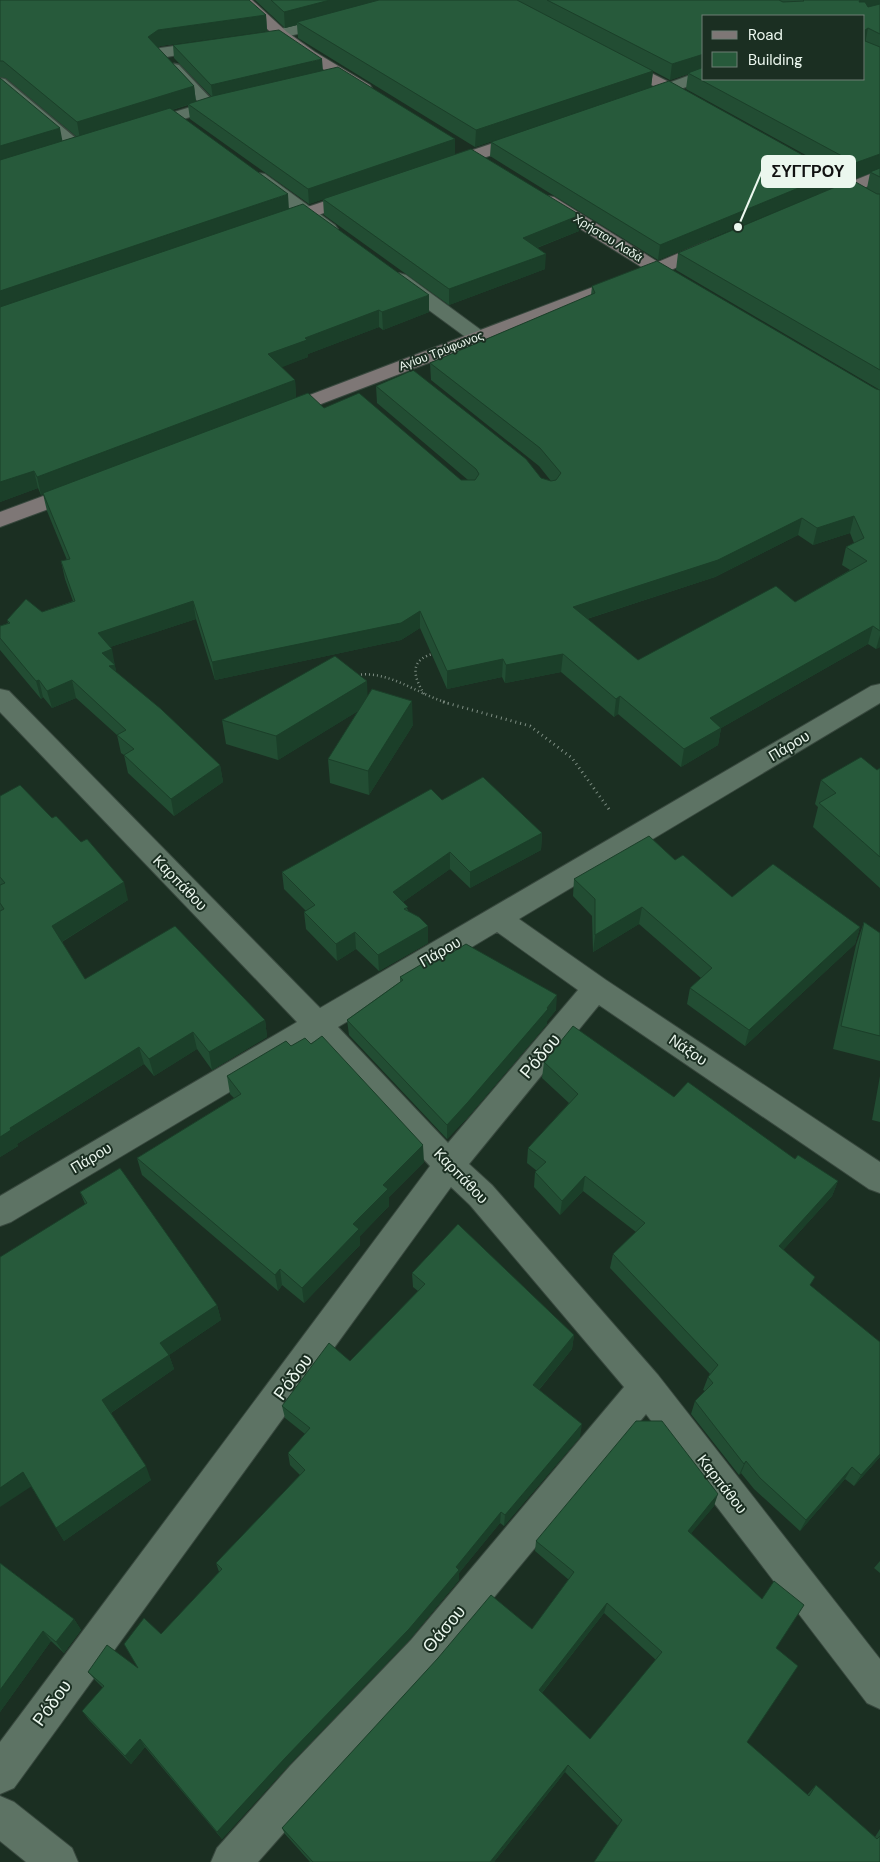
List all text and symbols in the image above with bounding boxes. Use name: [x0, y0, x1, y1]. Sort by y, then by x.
legend: [702, 15, 865, 80]
text: Road: [748, 25, 783, 45]
text: Building: [748, 50, 803, 70]
callout: ΣΥΓΓΡΟΥ: [762, 156, 855, 187]
text: ΣΥΓΓΡΟΥ: [772, 161, 845, 182]
street label: Χρήστου Λαδά: [570, 210, 646, 266]
street label: Αγίου Τρύφωνος: [396, 327, 486, 374]
street label: Πάρου: [765, 726, 813, 766]
street label: Καρπάθου: [148, 851, 212, 915]
street label: Πάρου: [416, 932, 464, 972]
street label: Ρόδου: [514, 1028, 566, 1084]
street label: Νάξου: [665, 1030, 711, 1070]
street label: Πάρου: [67, 1138, 115, 1178]
street label: Καρπάθου: [429, 1144, 493, 1208]
street label: Ρόδου: [268, 1349, 318, 1405]
street label: Καρπάθου: [692, 1450, 752, 1518]
street label: Θάσου: [417, 1600, 471, 1658]
street label: Ρόδου: [27, 1675, 77, 1731]

